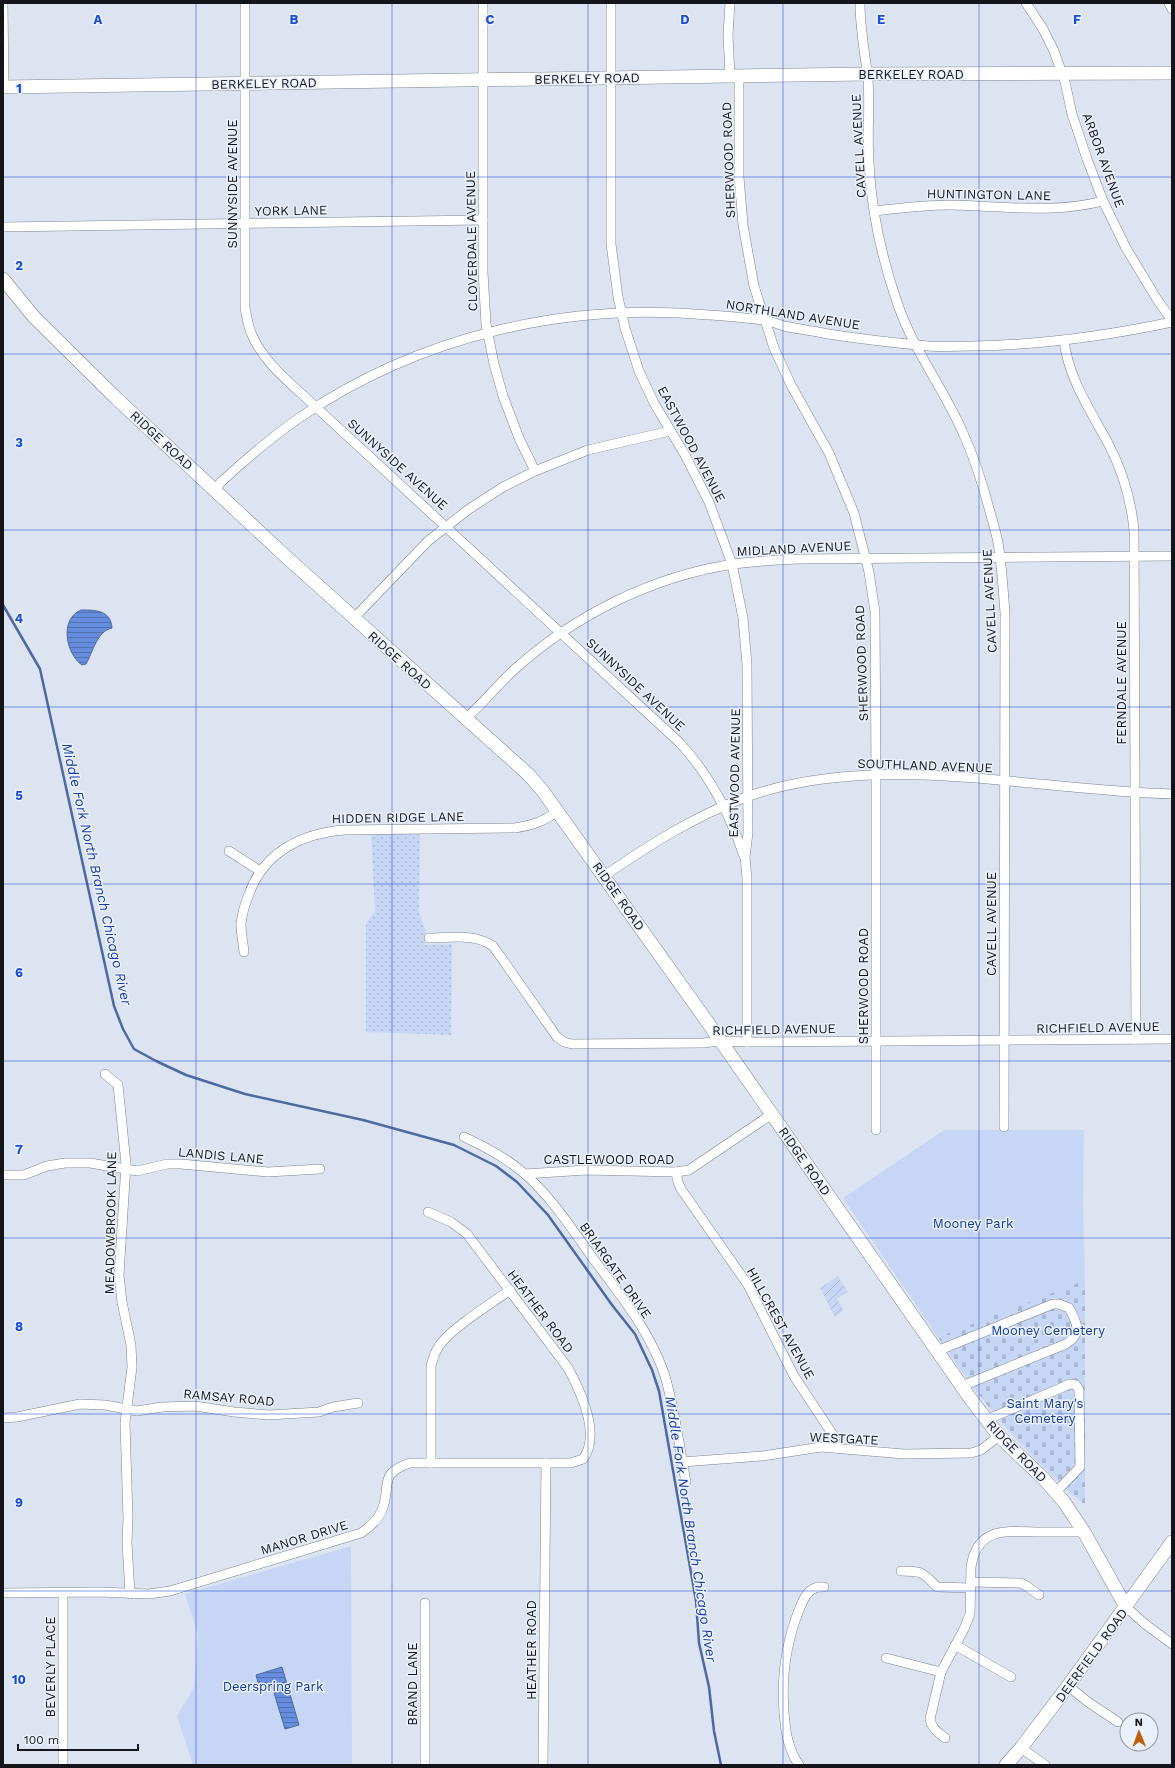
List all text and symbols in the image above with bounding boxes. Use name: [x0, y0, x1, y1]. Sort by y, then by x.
text: A: [94, 12, 103, 27]
text: B: [290, 12, 299, 27]
text: C: [486, 12, 495, 27]
text: D: [680, 12, 690, 27]
text: E: [877, 12, 885, 27]
text: F: [1073, 12, 1081, 27]
street label: BERKELEY ROAD: [858, 67, 964, 82]
street label: BERKELEY ROAD: [534, 70, 640, 87]
street label: BERKELEY ROAD: [211, 75, 317, 92]
text: 1: [16, 81, 22, 96]
street label: CAVELL AVENUE: [848, 94, 869, 198]
street label: SHERWOOD ROAD: [719, 102, 738, 218]
street label: ARBOR AVENUE: [1079, 111, 1128, 210]
street label: SUNNYSIDE AVENUE: [225, 119, 240, 249]
street label: CLOVERDALE AVENUE: [463, 171, 480, 311]
street label: HUNTINGTON LANE: [927, 186, 1051, 203]
street label: YORK LANE: [255, 202, 327, 219]
text: 2: [15, 258, 23, 273]
street label: NORTHLAND AVENUE: [725, 296, 861, 333]
street label: EASTWOOD AVENUE: [655, 384, 729, 505]
street label: RIDGE ROAD: [127, 408, 196, 473]
street label: SUNNYSIDE AVENUE: [345, 416, 451, 513]
text: 3: [15, 435, 23, 450]
street label: MIDLAND AVENUE: [736, 538, 852, 559]
street label: CAVELL AVENUE: [979, 549, 1000, 653]
street label: SHERWOOD ROAD: [852, 605, 871, 721]
text: 4: [15, 611, 24, 626]
street label: FERNDALE AVENUE: [1114, 621, 1129, 745]
street label: RIDGE ROAD: [365, 628, 434, 693]
street label: SUNNYSIDE AVENUE: [583, 635, 688, 734]
street label: EASTWOOD AVENUE: [726, 708, 743, 838]
water label: Middle Fork North Branch Chicago River: [59, 741, 135, 1007]
street label: SOUTHLAND AVENUE: [857, 756, 993, 775]
text: 5: [15, 788, 23, 803]
street label: HIDDEN RIDGE LANE: [332, 809, 464, 826]
street label: RIDGE ROAD: [590, 859, 648, 933]
street label: CAVELL AVENUE: [984, 872, 999, 976]
street label: SHERWOOD ROAD: [856, 928, 871, 1044]
text: 6: [15, 965, 23, 980]
street label: RICHFIELD AVENUE: [1036, 1019, 1160, 1036]
street label: RICHFIELD AVENUE: [712, 1021, 836, 1038]
street label: RIDGE ROAD: [776, 1124, 834, 1198]
text: 7: [15, 1142, 23, 1157]
street label: LANDIS LANE: [177, 1144, 264, 1167]
street label: MEADOWBROOK LANE: [102, 1151, 119, 1295]
street label: CASTLEWOOD ROAD: [544, 1152, 674, 1167]
park label: Mooney Park: [933, 1216, 1014, 1231]
street label: BRIARGATE DRIVE: [577, 1219, 654, 1321]
street label: HILLCREST AVENUE: [744, 1265, 818, 1382]
street label: HEATHER ROAD: [505, 1267, 577, 1356]
text: 8: [15, 1319, 23, 1334]
park label: Mooney Cemetery: [991, 1323, 1105, 1338]
street label: RAMSAY ROAD: [183, 1386, 275, 1409]
water label: Middle Fork North Branch Chicago River: [662, 1395, 720, 1664]
park label: Saint Mary's Cemetery: [1007, 1396, 1084, 1426]
street label: RIDGE ROAD: [983, 1417, 1050, 1485]
street label: WESTGATE: [809, 1429, 879, 1448]
text: 9: [15, 1495, 23, 1510]
street label: MANOR DRIVE: [259, 1517, 350, 1558]
street label: HEATHER ROAD: [524, 1600, 539, 1700]
street label: DEERFIELD ROAD: [1052, 1605, 1130, 1705]
street label: BEVERLY PLACE: [43, 1617, 58, 1717]
street label: BRAND LANE: [405, 1642, 420, 1726]
text: 10: [12, 1672, 26, 1687]
park label: Deerspring Park: [223, 1679, 324, 1694]
north arrow: [1119, 1712, 1159, 1752]
text: N: [1135, 1716, 1143, 1729]
scale bar: [18, 1726, 138, 1752]
text: 100 m: [24, 1733, 59, 1747]

